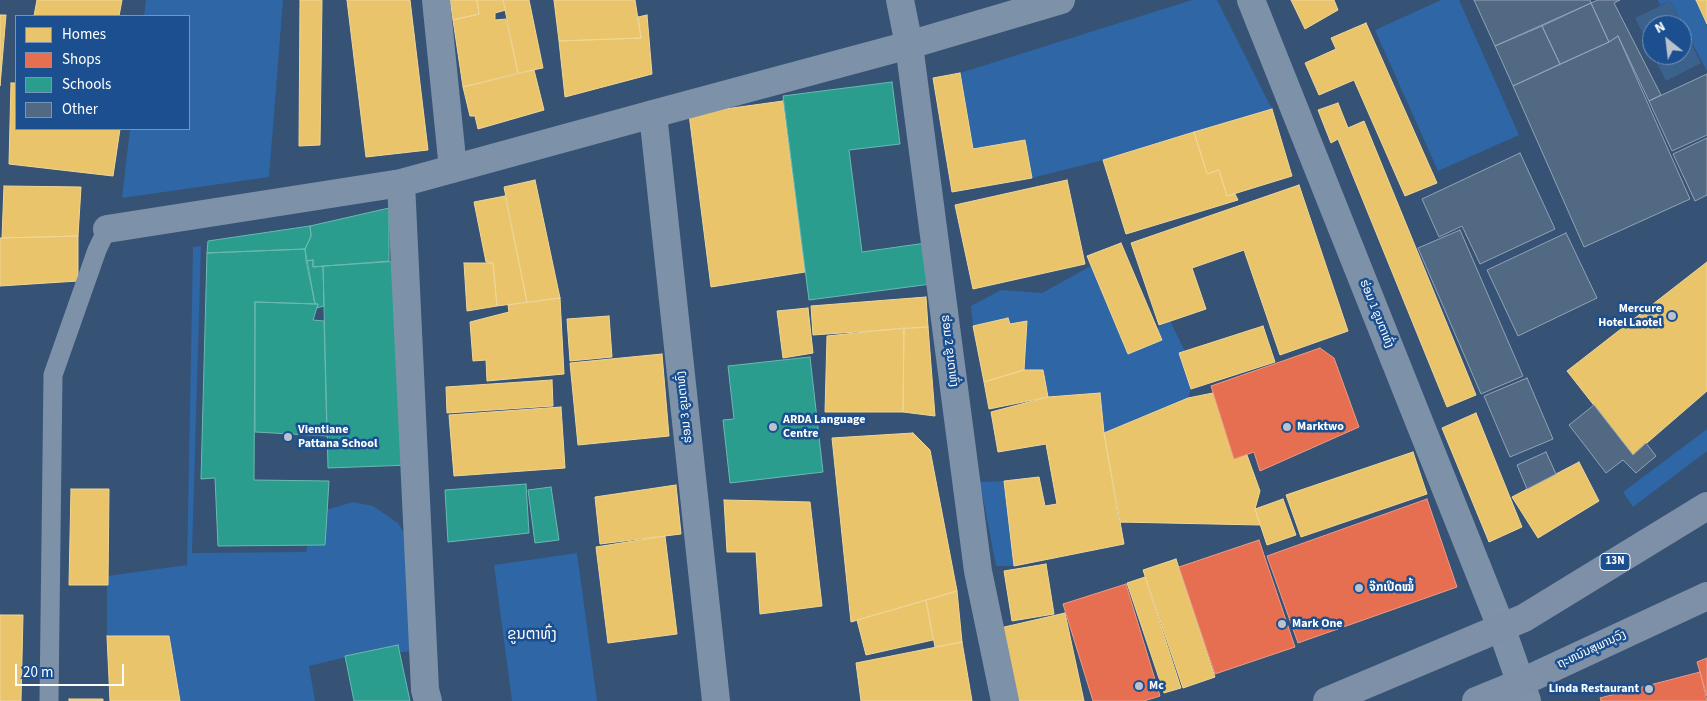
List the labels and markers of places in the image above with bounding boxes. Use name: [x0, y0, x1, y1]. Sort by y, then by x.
place label: Mercure Hotel Laotel: [1598, 302, 1662, 330]
marker: Mercure Hotel Laotel: [1666, 310, 1678, 322]
place label: ARDA Language Centre: [783, 413, 865, 441]
place label: Marktwo: [1297, 420, 1344, 434]
marker: ARDA Language Centre: [767, 421, 779, 433]
marker: Marktwo: [1281, 421, 1293, 433]
place label: Vientiane Pattana School: [298, 423, 377, 451]
marker: Vientiane Pattana School: [282, 431, 294, 443]
place label: ຈ໊ກເປີດໝ້ໍ: [1369, 581, 1414, 595]
marker: ຈ໊ກເປີດໝ້ໍ: [1353, 582, 1365, 594]
place label: Mark One: [1292, 617, 1343, 631]
marker: Mark One: [1276, 618, 1288, 630]
place label: Mc: [1149, 679, 1164, 693]
marker: Mc: [1133, 680, 1145, 692]
place label: Linda Restaurant: [1549, 682, 1639, 696]
marker: Linda Restaurant: [1643, 683, 1655, 695]

